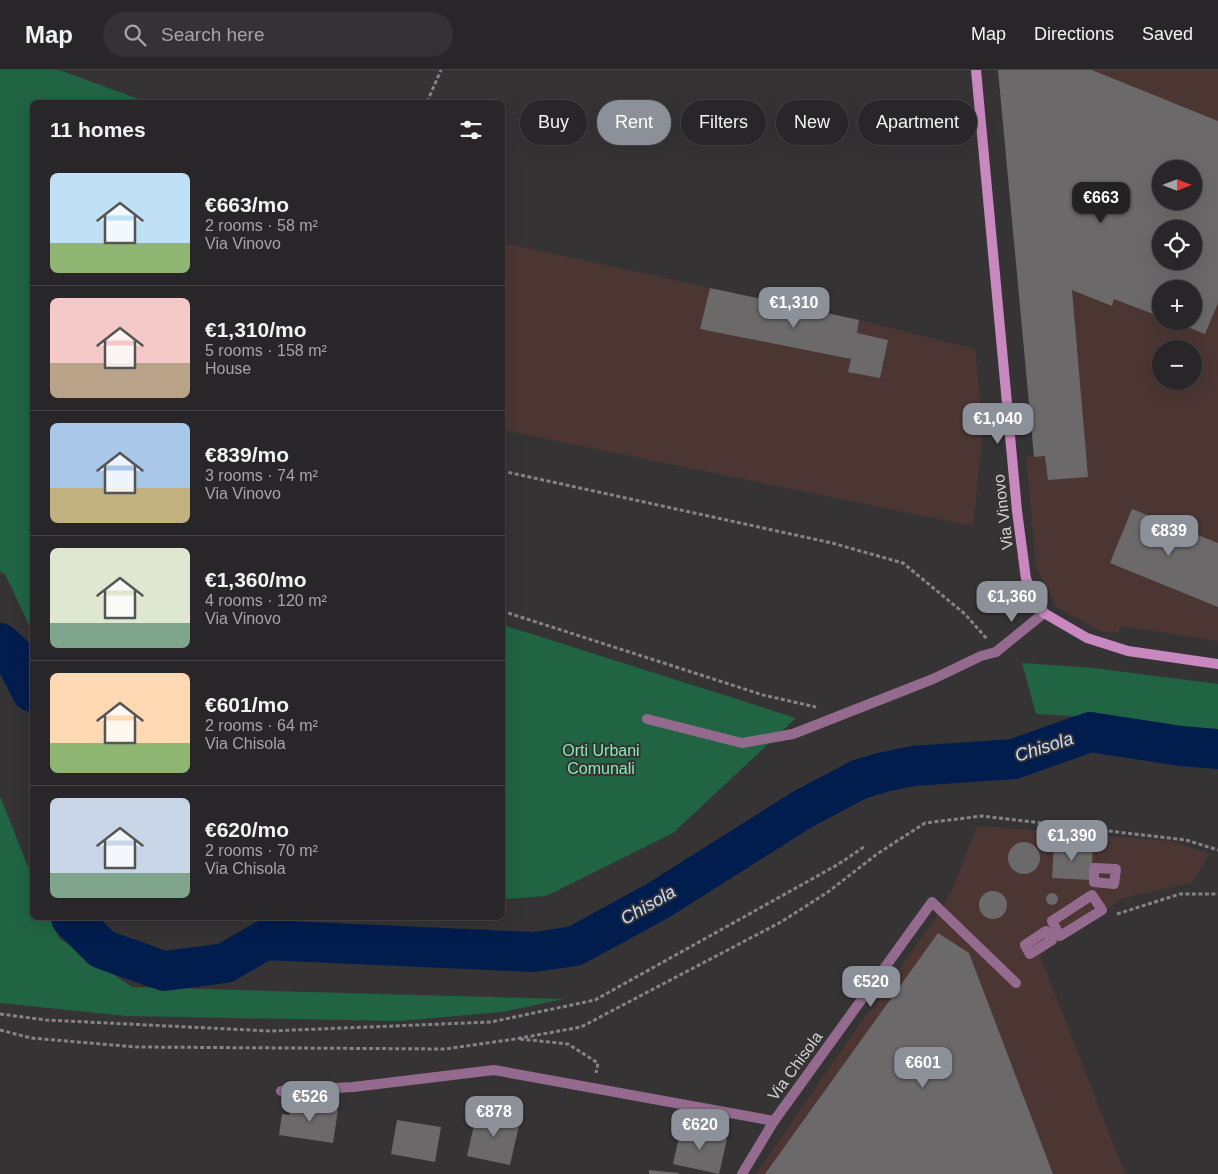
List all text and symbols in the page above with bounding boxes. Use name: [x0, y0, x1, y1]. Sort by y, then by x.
search box: [103, 12, 453, 57]
text: Map: [25, 21, 73, 48]
icon: search: [121, 21, 149, 49]
text: Search here: [161, 24, 265, 45]
text: Map: [971, 24, 1006, 44]
text: Directions: [1034, 24, 1114, 44]
text: Saved: [1142, 24, 1193, 44]
chip: Buy: [520, 100, 587, 145]
chip: Rent: [597, 100, 671, 145]
chip: Filters: [681, 100, 766, 145]
chip: New: [776, 100, 848, 145]
chip: Apartment: [858, 100, 977, 145]
icon: filters: [457, 116, 485, 144]
text: 11 homes: [50, 118, 146, 141]
north arrow: [1152, 160, 1202, 210]
map controls: [1152, 160, 1202, 390]
pin: €663: [1071, 182, 1131, 224]
text: €663: [1083, 189, 1119, 206]
icon: home: [90, 193, 150, 253]
text: €663/mo: [205, 193, 289, 216]
text: 2 rooms · 58 m²: [205, 217, 318, 234]
button: locate: [1152, 220, 1202, 270]
text: Via Vinovo: [205, 235, 281, 252]
button: +: [1152, 280, 1202, 330]
pin: €1,310: [753, 286, 835, 329]
text: €1,310: [770, 294, 818, 311]
icon: home: [90, 318, 150, 378]
text: €1,310/mo: [205, 318, 307, 341]
button: −: [1152, 340, 1202, 390]
text: 5 rooms · 158 m²: [205, 342, 327, 359]
text: House: [205, 360, 251, 377]
pin: €1,040: [957, 402, 1039, 445]
text: €1,040: [974, 410, 1022, 427]
icon: home: [90, 443, 150, 503]
text: €839/mo: [205, 443, 289, 466]
text: 3 rooms · 74 m²: [205, 467, 318, 484]
street label: Via Vinovo: [990, 473, 1016, 551]
text: Via Vinovo: [205, 485, 281, 502]
pin: €839: [1139, 514, 1199, 557]
text: €839: [1151, 522, 1187, 539]
icon: home: [90, 568, 150, 628]
text: €1,360/mo: [205, 568, 307, 591]
pin: €1,360: [971, 580, 1053, 623]
text: €1,360: [988, 588, 1036, 605]
text: 4 rooms · 120 m²: [205, 592, 327, 609]
text: Via Vinovo: [205, 610, 281, 627]
icon: home: [90, 693, 150, 753]
text: €601/mo: [205, 693, 289, 716]
text: 2 rooms · 64 m²: [205, 717, 318, 734]
water label: Chisola: [1012, 728, 1076, 766]
text: Via Chisola: [205, 735, 286, 752]
park label: Orti Urbani Comunali: [562, 742, 640, 777]
icon: home: [90, 818, 150, 878]
text: €620/mo: [205, 818, 289, 841]
pin: €1,390: [1031, 820, 1113, 862]
text: €1,390: [1048, 827, 1096, 844]
text: 2 rooms · 70 m²: [205, 842, 318, 859]
text: Via Chisola: [205, 860, 286, 877]
water label: Chisola: [617, 881, 679, 929]
pin: €520: [841, 966, 901, 1008]
text: €520: [853, 973, 889, 990]
street label: Via Chisola: [764, 1028, 826, 1104]
pin: €601: [893, 1046, 953, 1089]
text: €601: [905, 1054, 941, 1071]
pin: €526: [280, 1080, 340, 1123]
text: €526: [292, 1088, 328, 1105]
pin: €878: [464, 1096, 524, 1138]
text: €878: [476, 1103, 512, 1120]
pin: €620: [670, 1108, 730, 1151]
text: €620: [682, 1116, 718, 1133]

